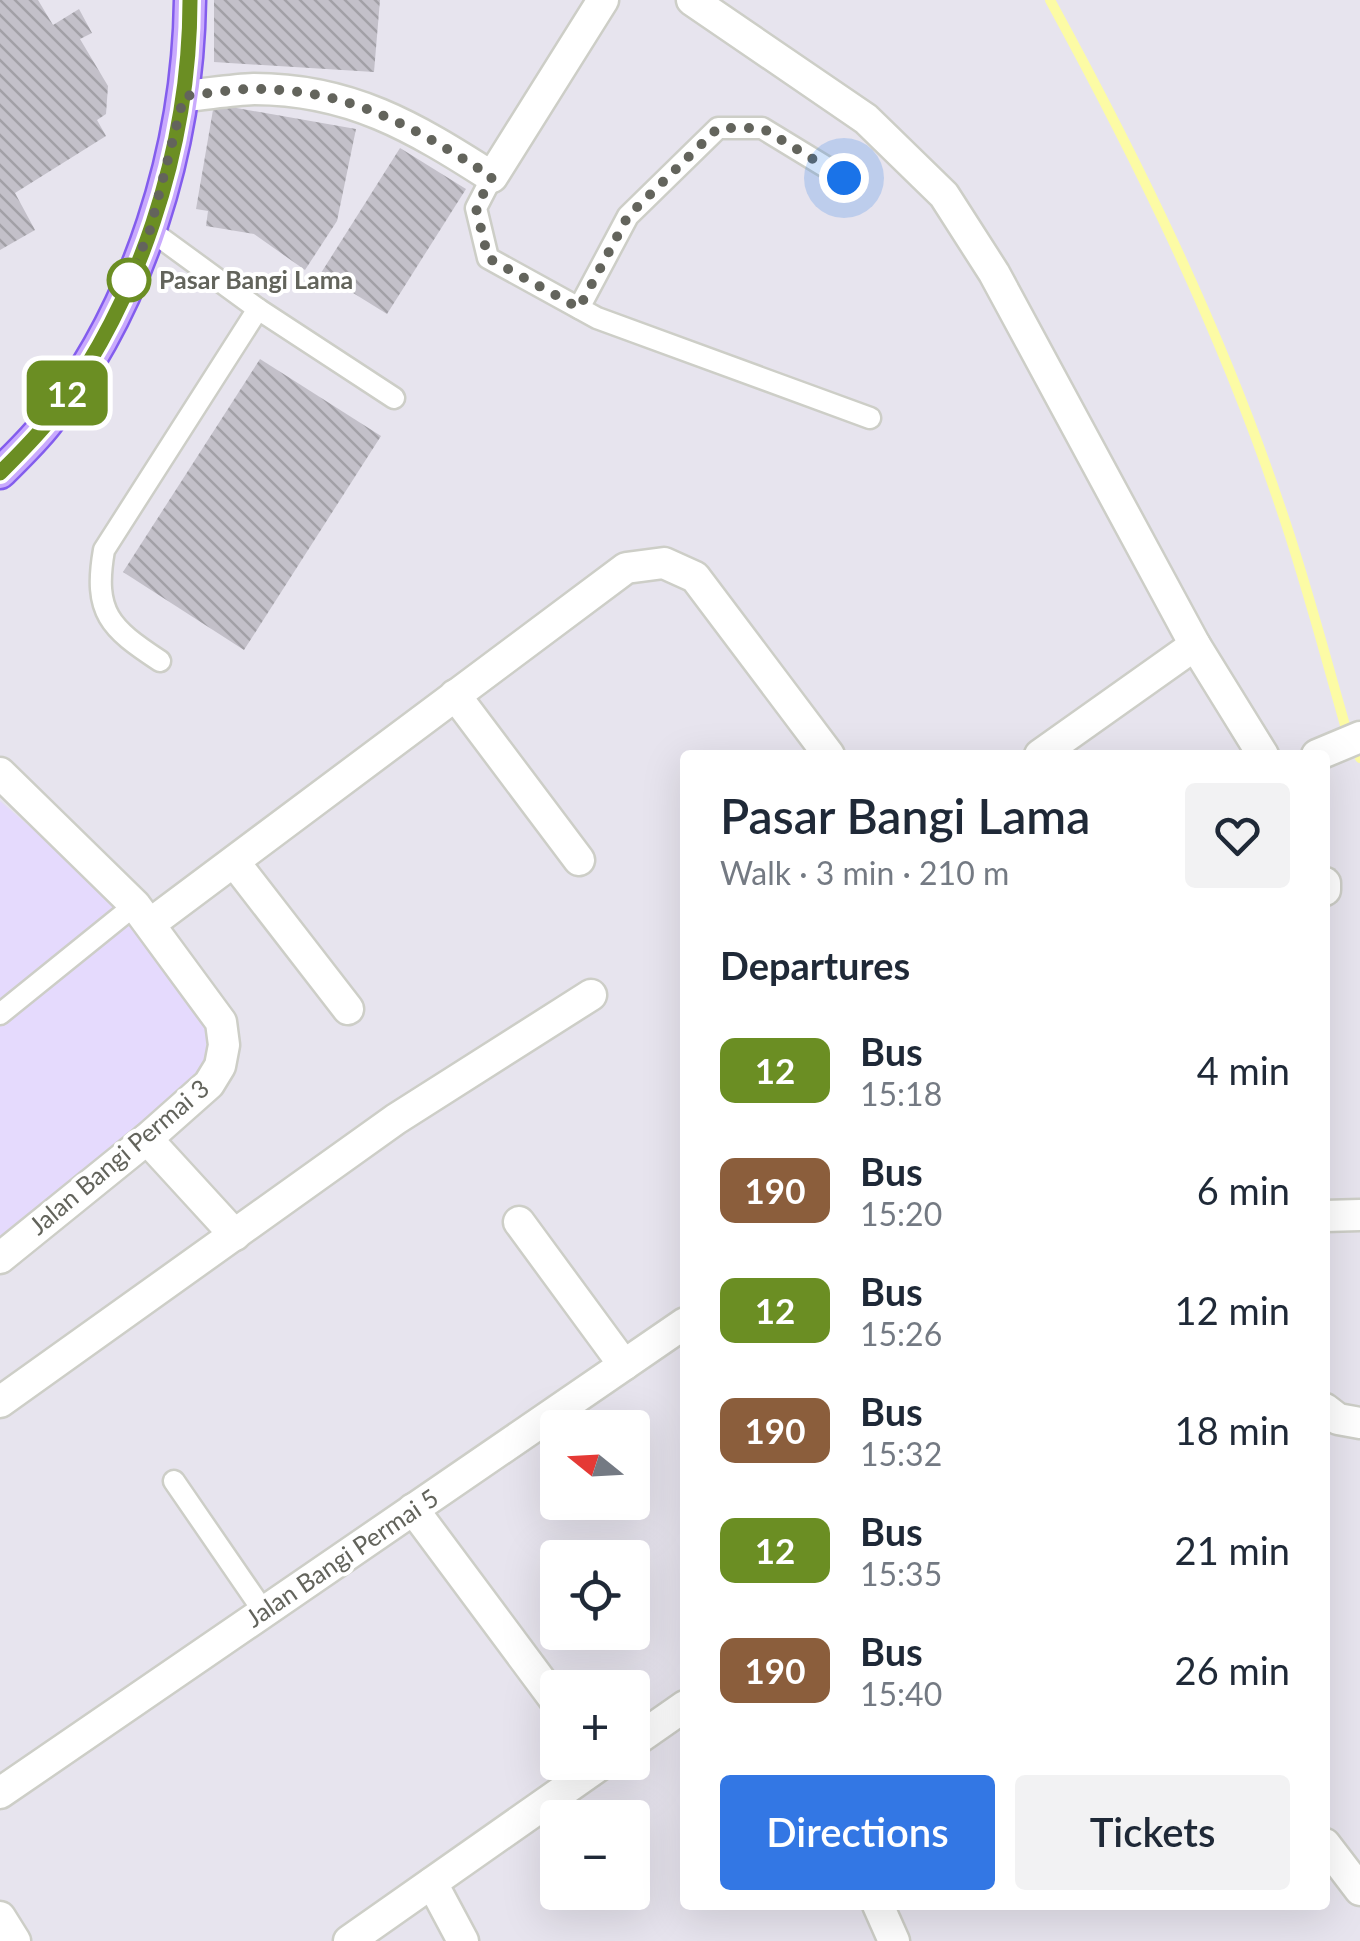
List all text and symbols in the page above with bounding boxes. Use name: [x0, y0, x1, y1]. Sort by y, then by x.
your location: [819, 153, 869, 203]
marker: Pasar Bangi Lama: [108, 259, 150, 301]
place label: Pasar Bangi Lama: [159, 264, 353, 294]
line badge: 12: [22, 360, 112, 426]
text: 12: [47, 372, 87, 414]
button: heart: [1185, 783, 1290, 888]
text: Pasar Bangi Lama: [720, 787, 1090, 844]
text: Walk · 3 min · 210 m: [720, 853, 1009, 892]
text: Departures: [720, 942, 910, 988]
text: Bus: [860, 1028, 923, 1074]
text: 4 min: [1197, 1047, 1290, 1093]
text: 12: [755, 1049, 795, 1091]
street label: Jalan Bangi Permai 3: [22, 1072, 214, 1240]
text: 15:18: [860, 1074, 942, 1113]
text: Bus: [860, 1148, 923, 1194]
text: 6 min: [1197, 1167, 1290, 1213]
text: 190: [745, 1169, 805, 1211]
text: 15:20: [860, 1194, 942, 1233]
text: Bus: [860, 1268, 923, 1314]
text: 12 min: [1175, 1287, 1290, 1333]
text: 12: [755, 1289, 795, 1331]
text: 15:26: [860, 1314, 942, 1353]
text: Bus: [860, 1388, 923, 1434]
text: 18 min: [1175, 1407, 1290, 1453]
text: 190: [745, 1409, 805, 1451]
north arrow: [540, 1410, 650, 1520]
map controls: [540, 1410, 650, 1910]
text: 15:32: [860, 1434, 942, 1473]
street label: Jalan Bangi Permai 5: [240, 1482, 443, 1633]
text: Bus: [860, 1508, 923, 1554]
text: 21 min: [1175, 1527, 1290, 1573]
text: 12: [755, 1529, 795, 1571]
button: locate: [540, 1540, 650, 1650]
text: 15:35: [860, 1554, 942, 1593]
text: Bus: [860, 1628, 923, 1674]
text: 26 min: [1175, 1647, 1290, 1693]
text: 190: [745, 1649, 805, 1691]
button: +: [540, 1670, 650, 1780]
text: 15:40: [860, 1674, 942, 1713]
button: Directions: [720, 1775, 995, 1890]
button: Tickets: [1015, 1775, 1290, 1890]
button: −: [540, 1800, 650, 1910]

